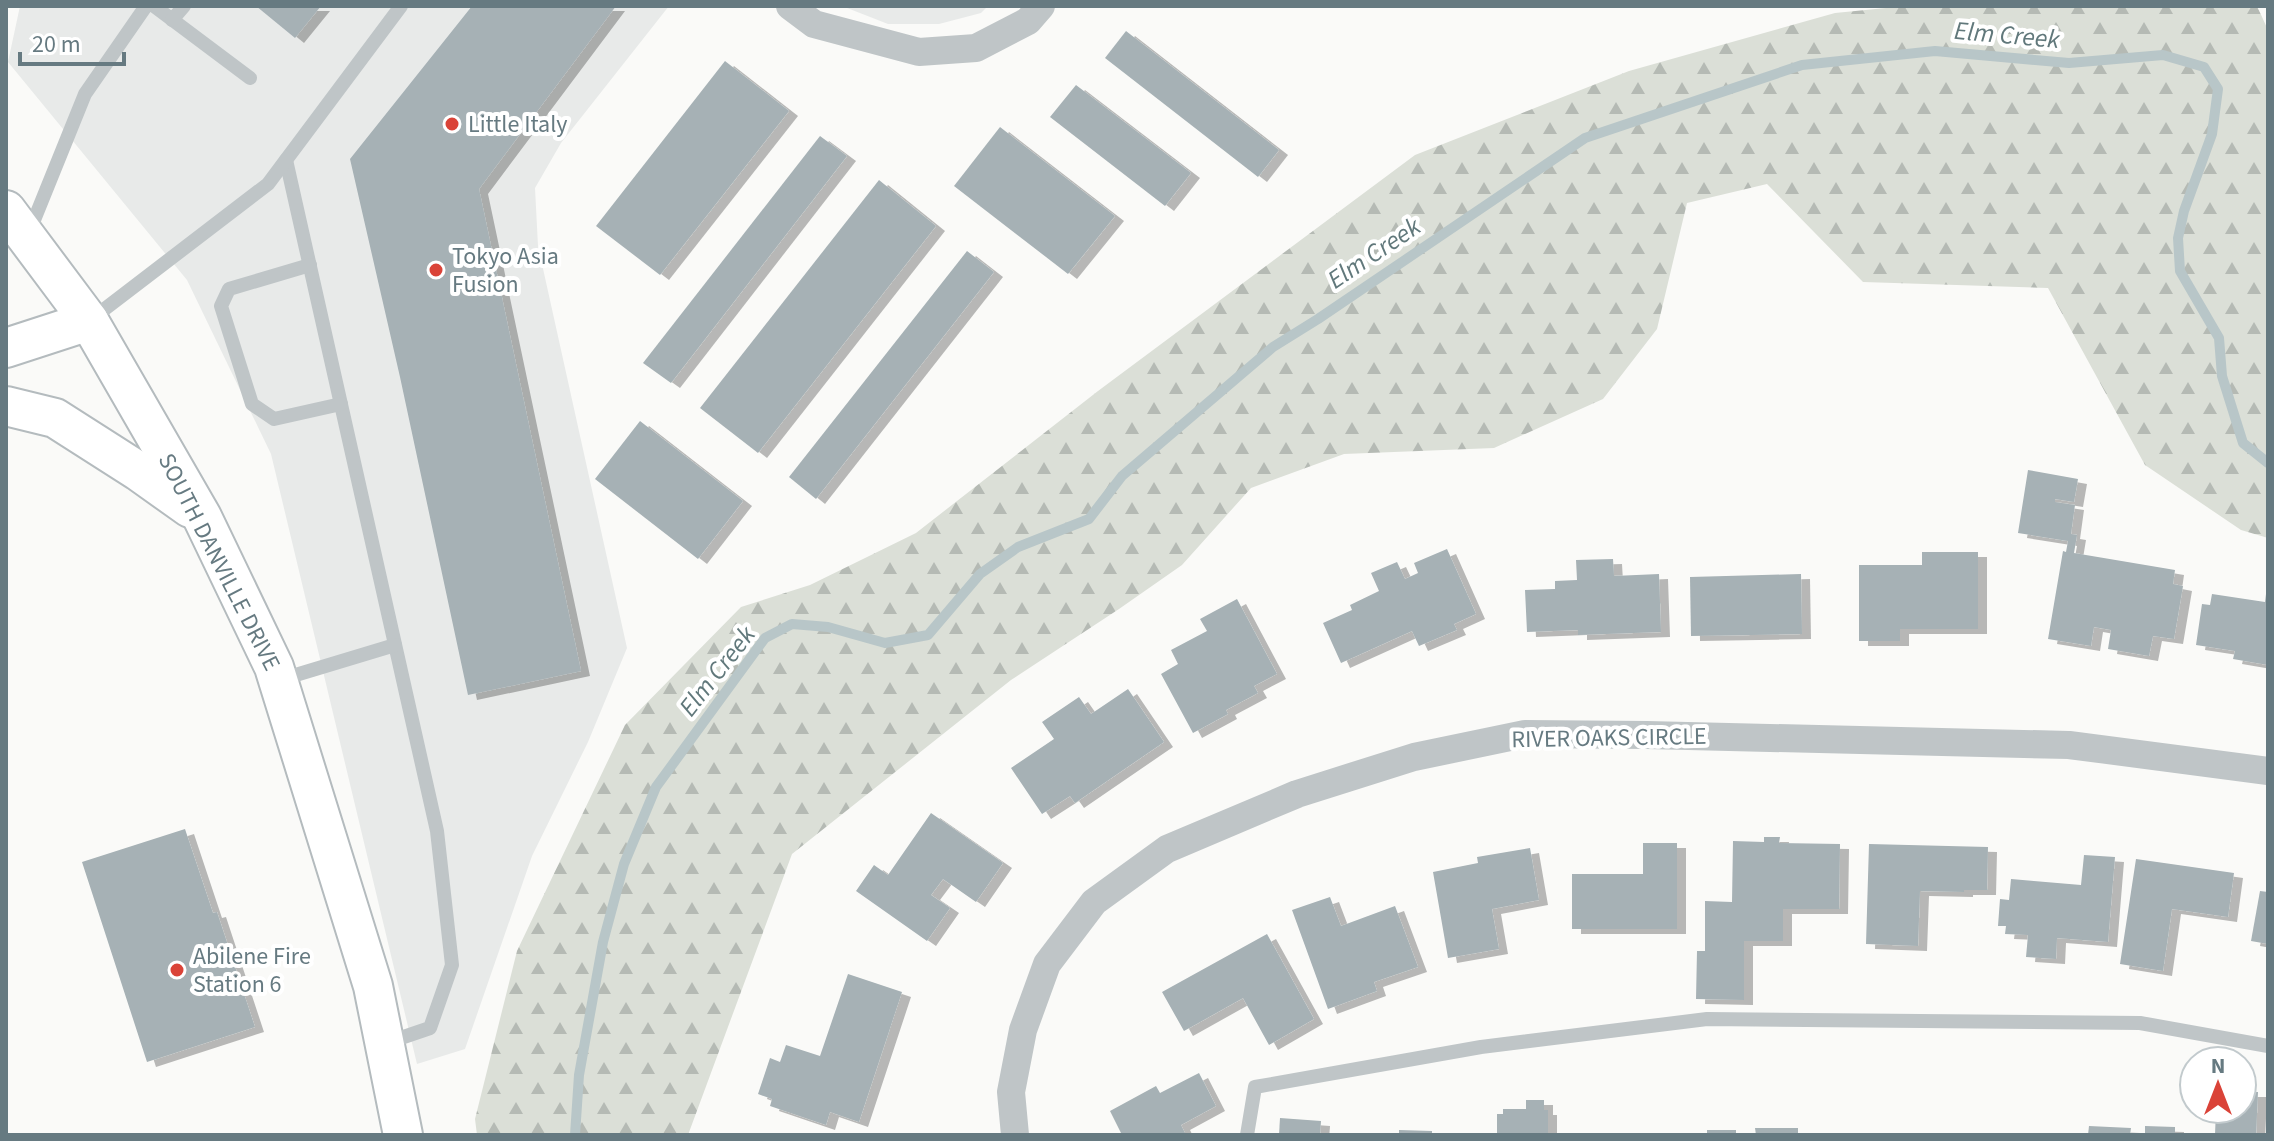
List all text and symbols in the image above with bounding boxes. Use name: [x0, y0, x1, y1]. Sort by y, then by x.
water label: Elm Creek: [1953, 12, 2062, 58]
scale bar: [20, 16, 124, 66]
text: 20 m: [32, 27, 81, 62]
place label: Little Italy: [468, 107, 567, 142]
marker: Little Italy: [443, 115, 461, 133]
water label: Elm Creek: [1320, 208, 1429, 298]
place label: Tokyo Asia Fusion: [452, 239, 559, 302]
marker: Tokyo Asia Fusion: [427, 261, 445, 279]
street label: SOUTH DANVILLE DRIVE: [149, 447, 289, 677]
water label: Elm Creek: [670, 617, 765, 724]
street label: RIVER OAKS CIRCLE: [1511, 719, 1707, 757]
place label: Abilene Fire Station 6: [193, 939, 311, 1002]
marker: Abilene Fire Station 6: [168, 961, 186, 979]
north arrow: [2178, 1045, 2258, 1125]
text: N: [2211, 1050, 2225, 1082]

